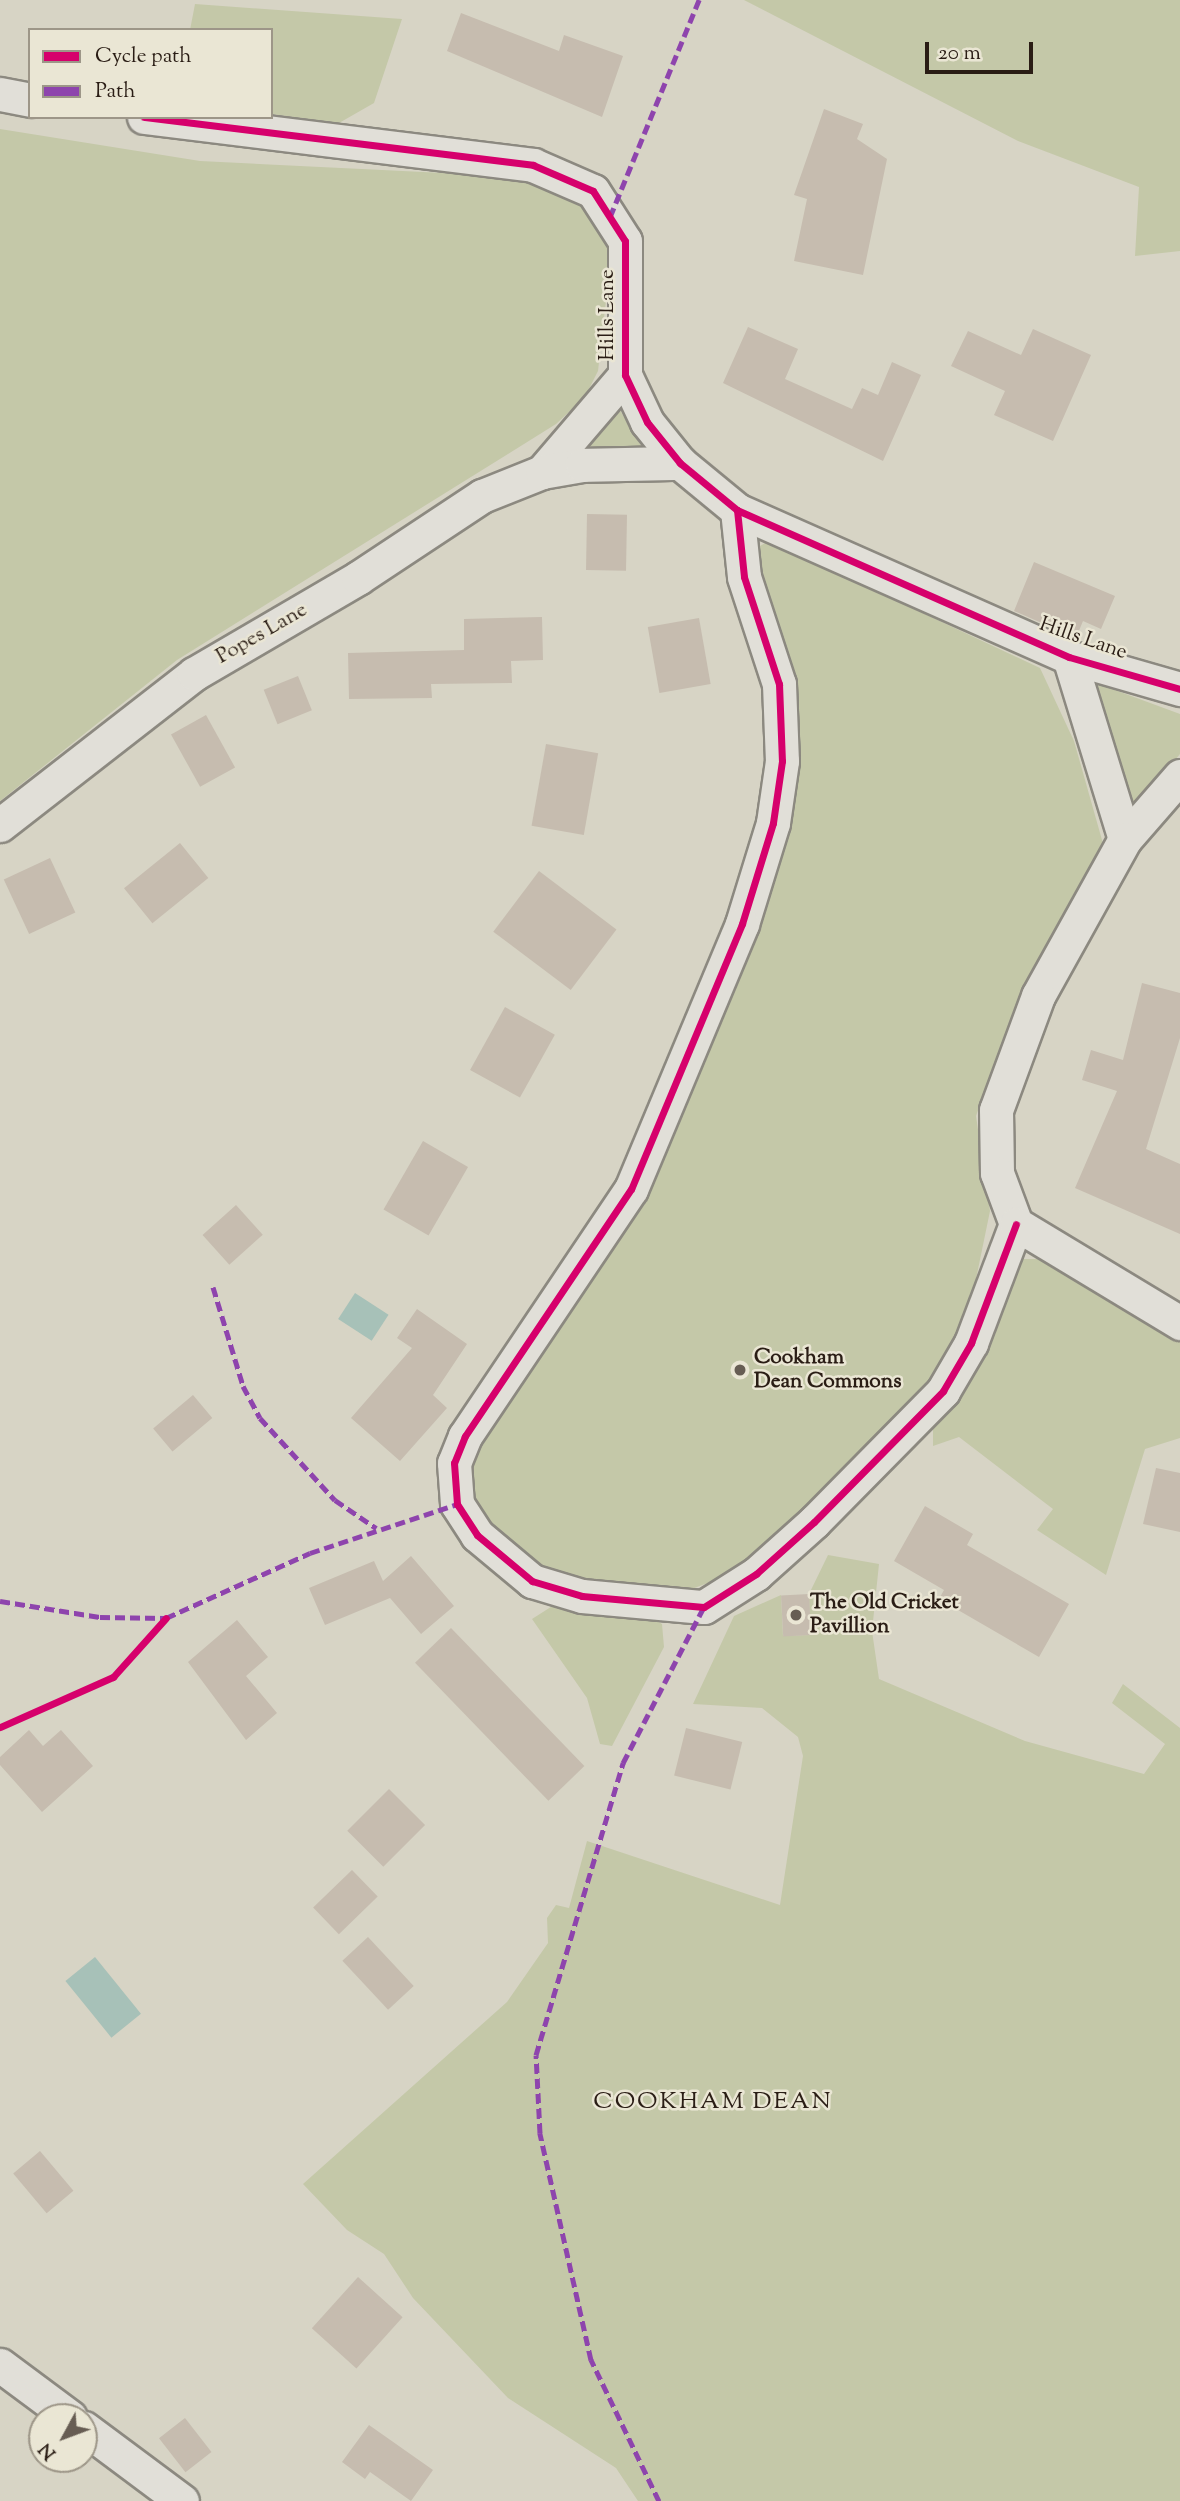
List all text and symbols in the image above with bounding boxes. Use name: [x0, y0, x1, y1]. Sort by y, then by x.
legend: [28, 28, 273, 119]
scale bar: [928, 28, 1036, 72]
text: 20 m: [938, 39, 981, 69]
text: Cycle path: [95, 42, 192, 72]
text: Path: [95, 77, 136, 107]
street label: Hills Lane: [595, 269, 621, 361]
street label: Popes Lane: [212, 598, 312, 670]
street label: Hills Lane: [1036, 612, 1130, 666]
place label: Cookham Dean Commons: [754, 1345, 901, 1395]
marker: Cookham Dean Commons: [732, 1362, 748, 1378]
place label: The Old Cricket Pavillion: [810, 1590, 959, 1640]
marker: The Old Cricket Pavillion: [788, 1607, 804, 1623]
district label: COOKHAM DEAN: [595, 2089, 831, 2117]
north arrow: [28, 2403, 98, 2473]
text: N: [33, 2436, 63, 2465]

